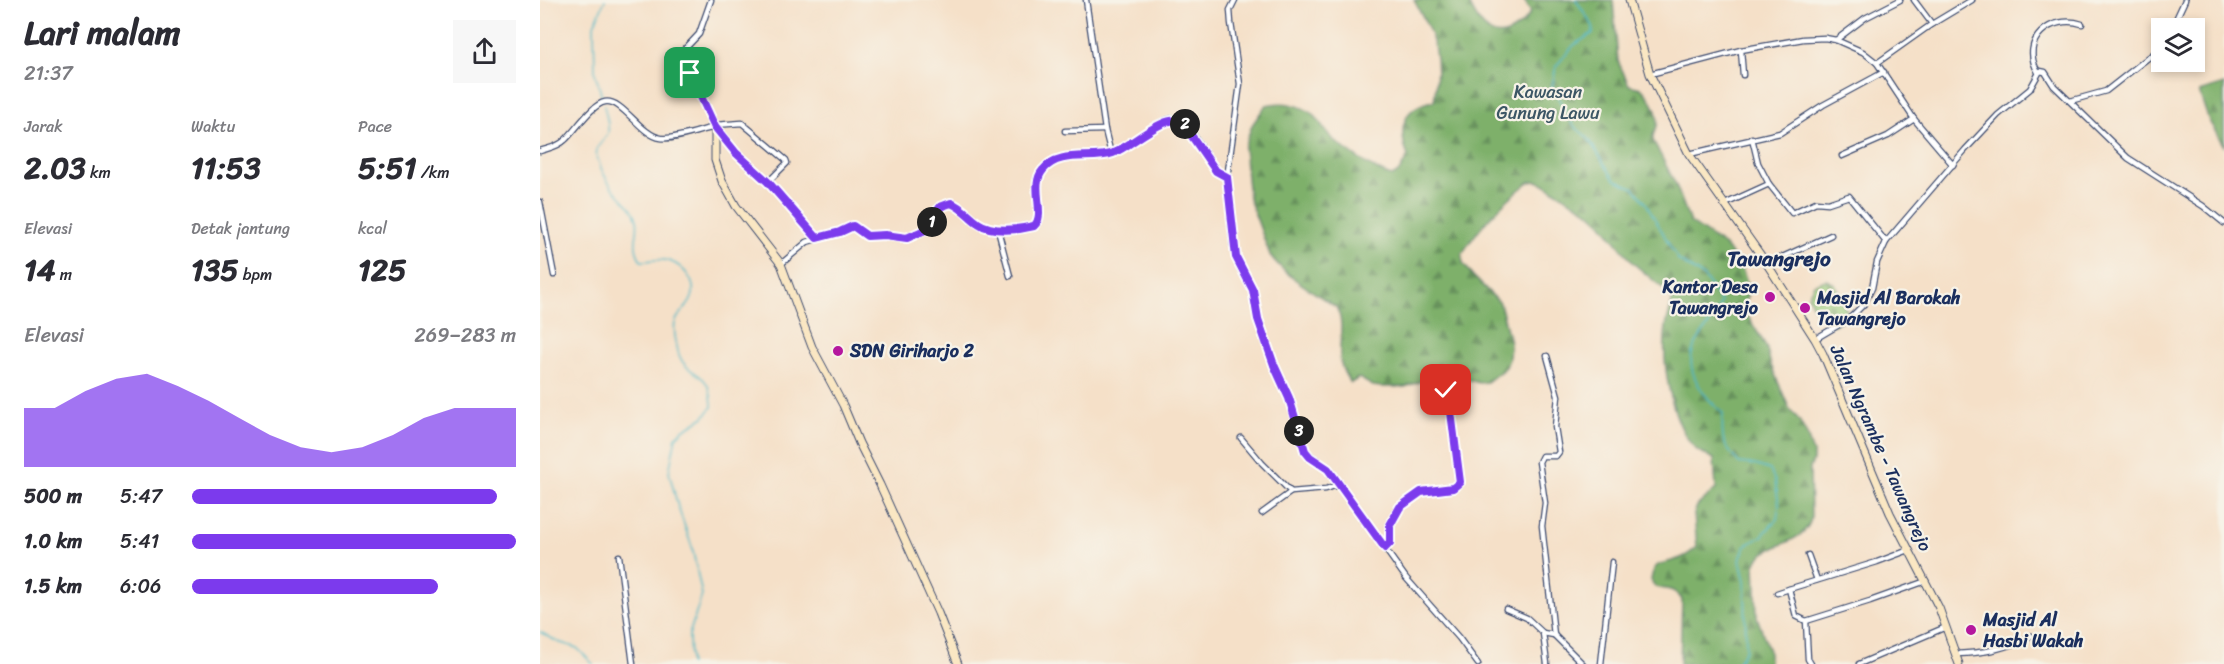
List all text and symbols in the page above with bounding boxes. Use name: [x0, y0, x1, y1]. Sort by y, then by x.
text: Lari malam: [24, 4, 180, 62]
map controls: [2151, 18, 2205, 72]
button: layers: [2151, 18, 2205, 72]
button: share: [453, 20, 516, 83]
pin: [664, 47, 715, 98]
text: 21:37: [24, 56, 73, 91]
icon: arrive: [673, 56, 706, 89]
park label: Kawasan Gunung Lawu: [1496, 76, 1600, 129]
pin: 2: [1170, 109, 1200, 139]
text: 2: [1180, 109, 1190, 138]
text: Jarak: [24, 112, 63, 141]
text: Waktu: [191, 112, 235, 141]
text: Pace: [358, 112, 392, 141]
text: 2.03: [24, 141, 86, 195]
text: 11:53: [191, 141, 261, 195]
text: 5:51: [358, 141, 417, 195]
text: km: [86, 158, 111, 187]
text: /km: [417, 158, 449, 187]
pin: 1: [917, 207, 947, 237]
text: 1: [929, 207, 935, 236]
text: Elevasi: [24, 214, 72, 243]
text: Detak jantung: [191, 214, 290, 243]
text: kcal: [358, 214, 387, 243]
district label: Tawangrejo: [1727, 240, 1831, 278]
text: 14: [24, 243, 56, 297]
text: 135: [191, 243, 239, 297]
text: 125: [358, 243, 407, 297]
text: m: [56, 260, 72, 289]
text: bpm: [239, 260, 272, 289]
place label: Kantor Desa Tawangrejo: [1661, 271, 1759, 324]
place label: Masjid Al Barokah Tawangrejo: [1816, 282, 1961, 335]
marker: Kantor Desa Tawangrejo: [1763, 290, 1777, 304]
marker: Masjid Al Barokah Tawangrejo: [1798, 301, 1812, 315]
text: Elevasi: [24, 318, 84, 353]
text: 269–283 m: [414, 318, 516, 353]
place label: SDN Giriharjo 2: [849, 335, 974, 367]
street label: Jalan Ngrambe - Tawangrejo: [1820, 338, 1941, 557]
marker: SDN Giriharjo 2: [831, 344, 845, 358]
pin: [1420, 364, 1471, 415]
icon: check: [1429, 373, 1462, 406]
pin: 3: [1284, 416, 1314, 446]
text: 3: [1295, 416, 1303, 445]
text: 500 m: [24, 479, 82, 514]
text: 5:47: [120, 479, 162, 514]
text: 1.0 km: [24, 524, 82, 559]
text: 5:41: [120, 524, 159, 559]
text: 1.5 km: [24, 569, 82, 604]
text: 6:06: [120, 569, 161, 604]
place label: Masjid Al Hasbi Wakah: [1982, 604, 2084, 657]
marker: Masjid Al Hasbi Wakah: [1964, 623, 1978, 637]

